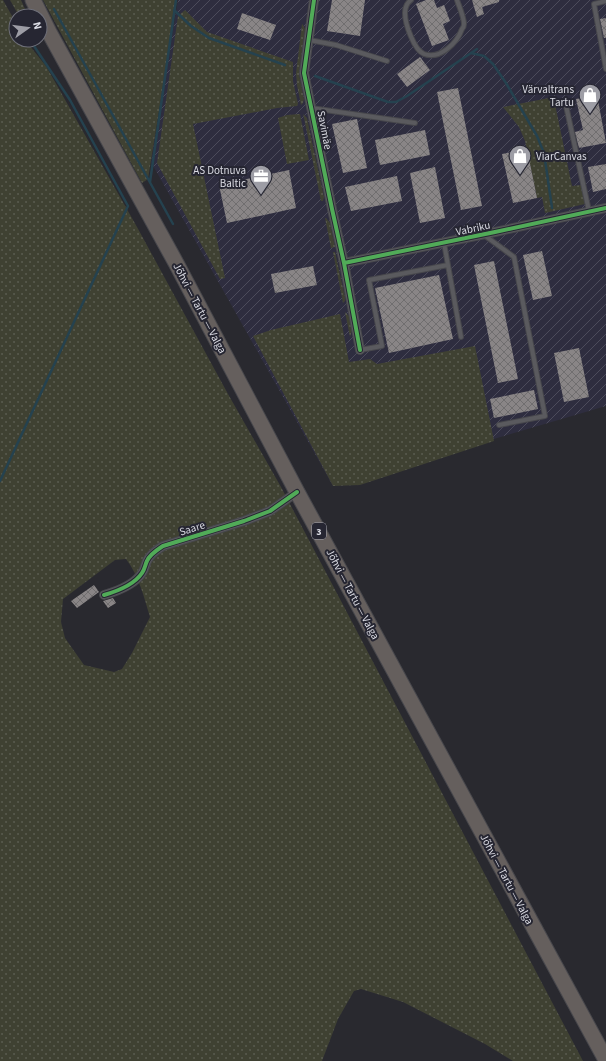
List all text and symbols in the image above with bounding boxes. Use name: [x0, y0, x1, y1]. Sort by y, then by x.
north arrow: [8, 8, 48, 48]
text: N: [29, 20, 45, 31]
place label: Värvaltrans Tartu: [522, 82, 574, 110]
shop icon: Värvaltrans Tartu: [577, 82, 603, 115]
street label: Savimäe: [313, 109, 336, 151]
shop icon: ViarCanvas: [507, 143, 533, 176]
place label: ViarCanvas: [536, 149, 587, 164]
place label: AS Dotnuva Baltic: [193, 163, 246, 191]
office icon: AS Dotnuva Baltic: [248, 163, 274, 196]
street label: Vabriku: [454, 218, 492, 239]
street label: Jõhvi — Tartu — Valga: [169, 260, 230, 356]
street label: Saare: [177, 517, 207, 539]
road number: 3: [312, 523, 326, 539]
street label: Jõhvi — Tartu — Valga: [322, 546, 383, 642]
street label: Jõhvi — Tartu — Valga: [476, 831, 537, 927]

